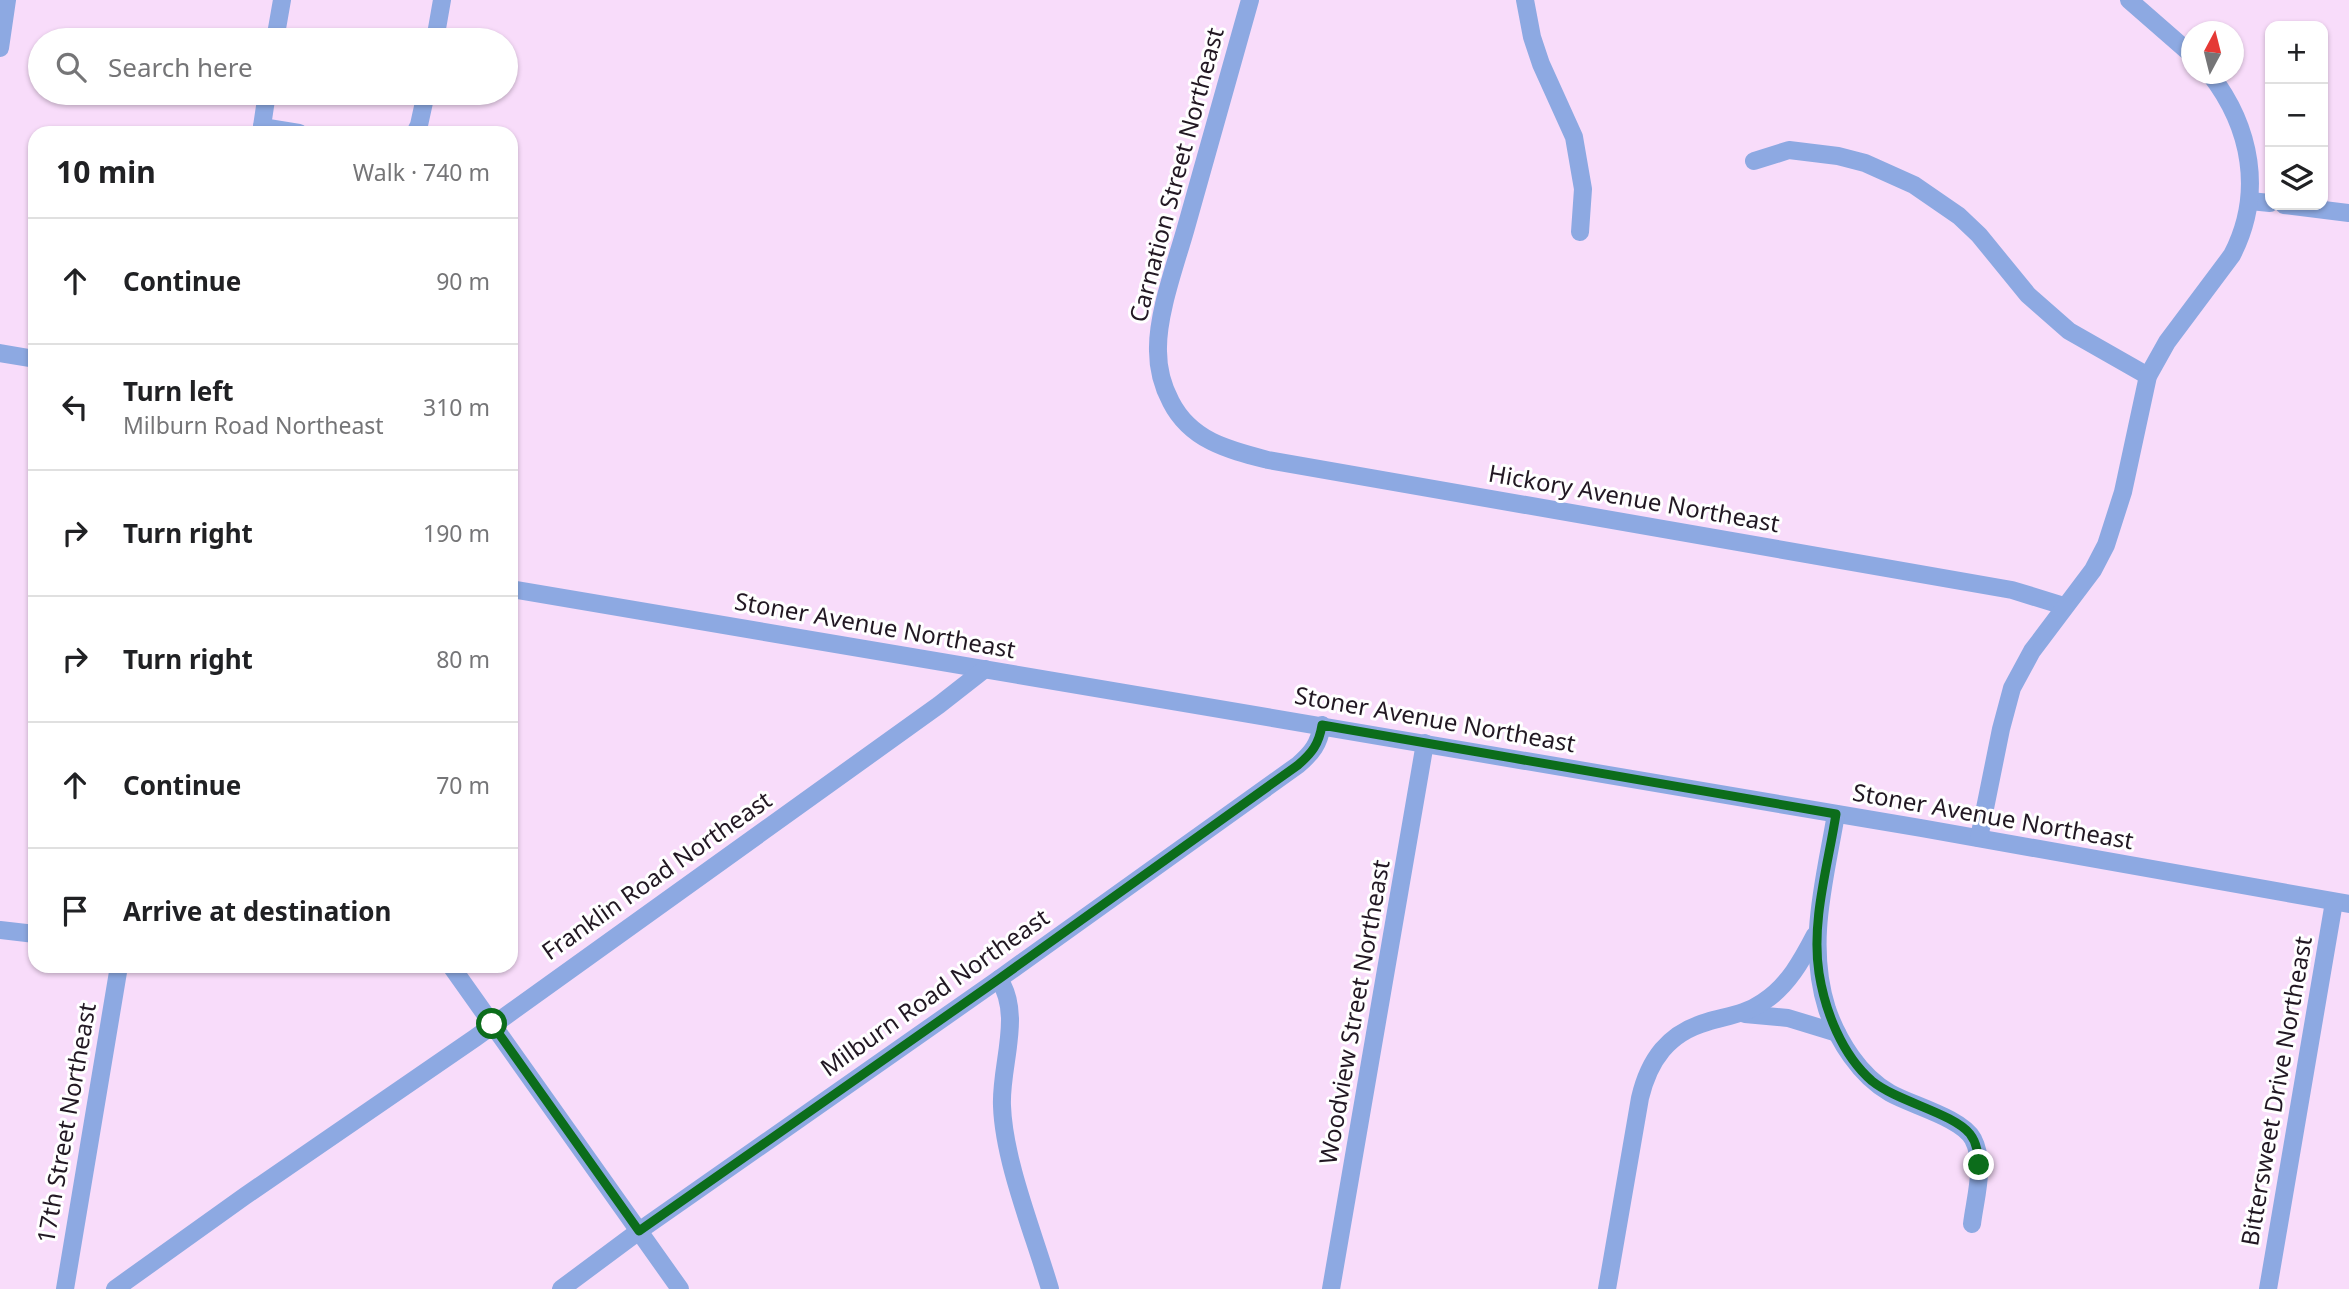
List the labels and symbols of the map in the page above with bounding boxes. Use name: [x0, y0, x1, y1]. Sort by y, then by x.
north arrow: [2181, 21, 2244, 84]
street label: Carnation Street Northeast: [1120, 23, 1231, 326]
street label: Hickory Avenue Northeast: [1486, 456, 1783, 539]
street label: Stoner Avenue Northeast: [732, 584, 1019, 666]
street label: Stoner Avenue Northeast: [1292, 678, 1579, 760]
street label: Stoner Avenue Northeast: [1850, 775, 2137, 857]
street label: Franklin Road Northeast: [535, 783, 778, 967]
street label: Woodview Street Northeast: [1310, 857, 1397, 1167]
street label: Milburn Road Northeast: [813, 900, 1055, 1083]
street label: Bittersweet Drive Northeast: [2232, 933, 2319, 1248]
street label: 17th Street Northeast: [28, 1000, 103, 1246]
route start: [476, 1008, 507, 1039]
route end: [1963, 1149, 1994, 1180]

